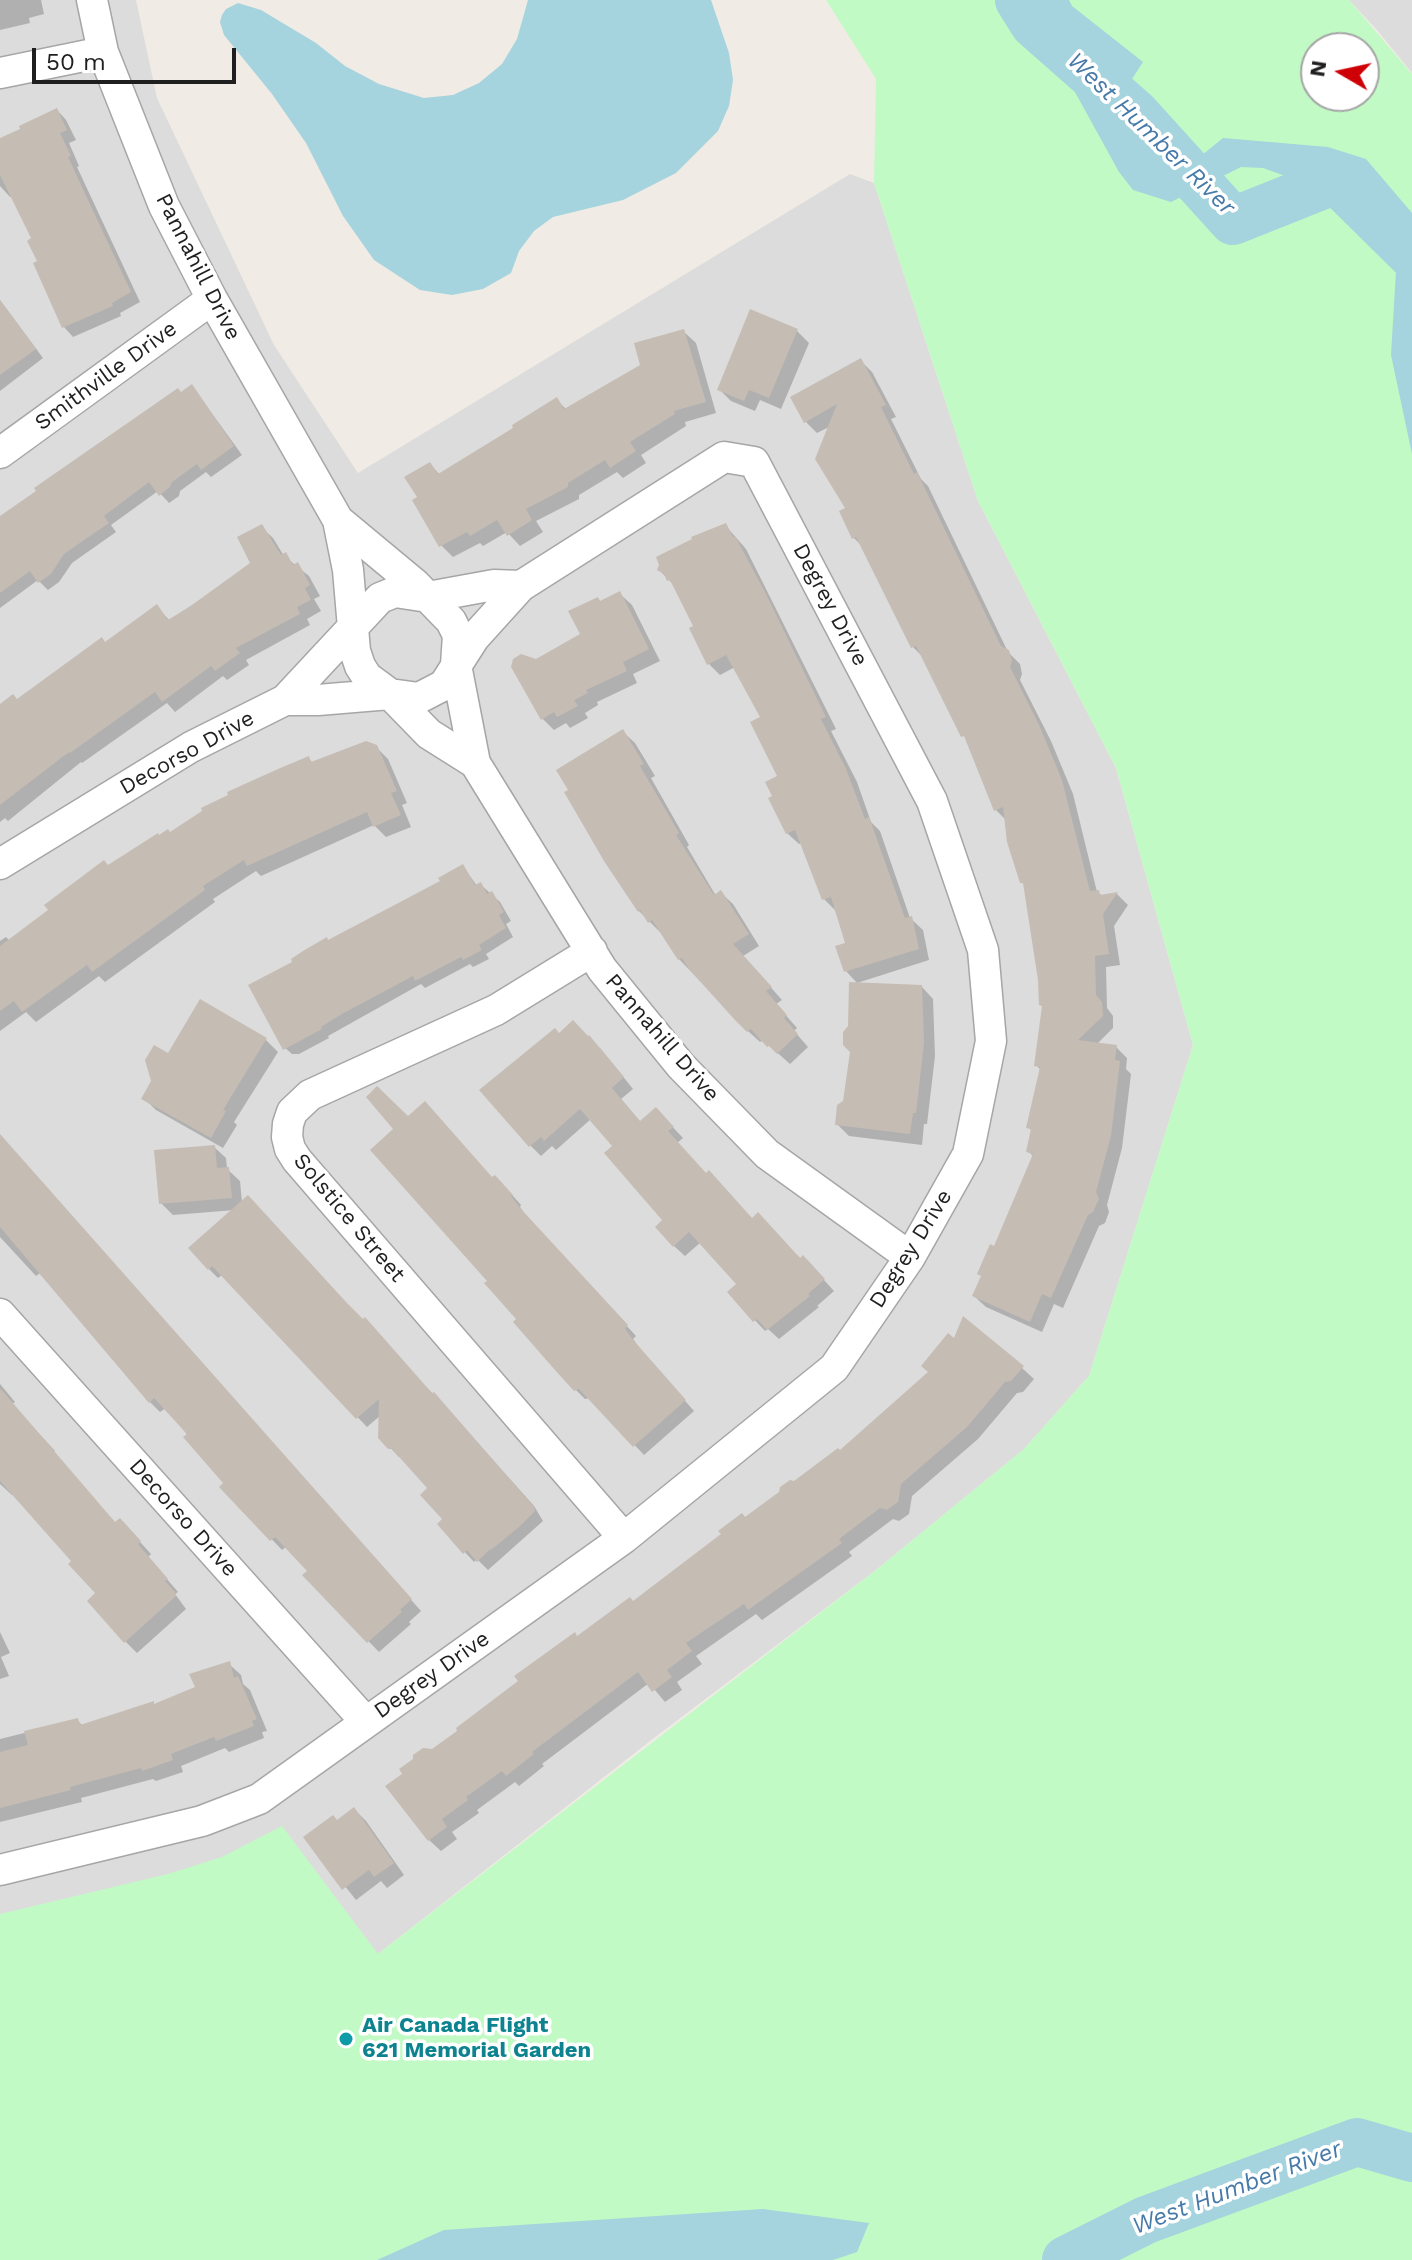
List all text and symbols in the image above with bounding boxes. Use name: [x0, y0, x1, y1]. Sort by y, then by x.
scale bar: [36, 32, 240, 82]
north arrow: [1300, 32, 1380, 112]
water label: West Humber River: [1061, 47, 1241, 221]
text: 50 m: [46, 48, 106, 76]
text: N: [1304, 58, 1331, 78]
street label: Pannahill Drive: [150, 189, 246, 345]
street label: Smithville Drive: [30, 316, 182, 436]
street label: Degrey Drive: [787, 539, 873, 671]
street label: Decorso Drive: [115, 705, 259, 801]
street label: Pannahill Drive: [599, 969, 725, 1107]
street label: Solstice Street: [288, 1148, 410, 1288]
street label: Degrey Drive: [864, 1185, 958, 1313]
street label: Decorso Drive: [123, 1454, 243, 1582]
street label: Degrey Drive: [369, 1626, 495, 1724]
place label: Air Canada Flight 621 Memorial Garden: [362, 2013, 591, 2064]
marker: Air Canada Flight 621 Memorial Garden: [337, 2030, 355, 2048]
water label: West Humber River: [1128, 2135, 1346, 2241]

